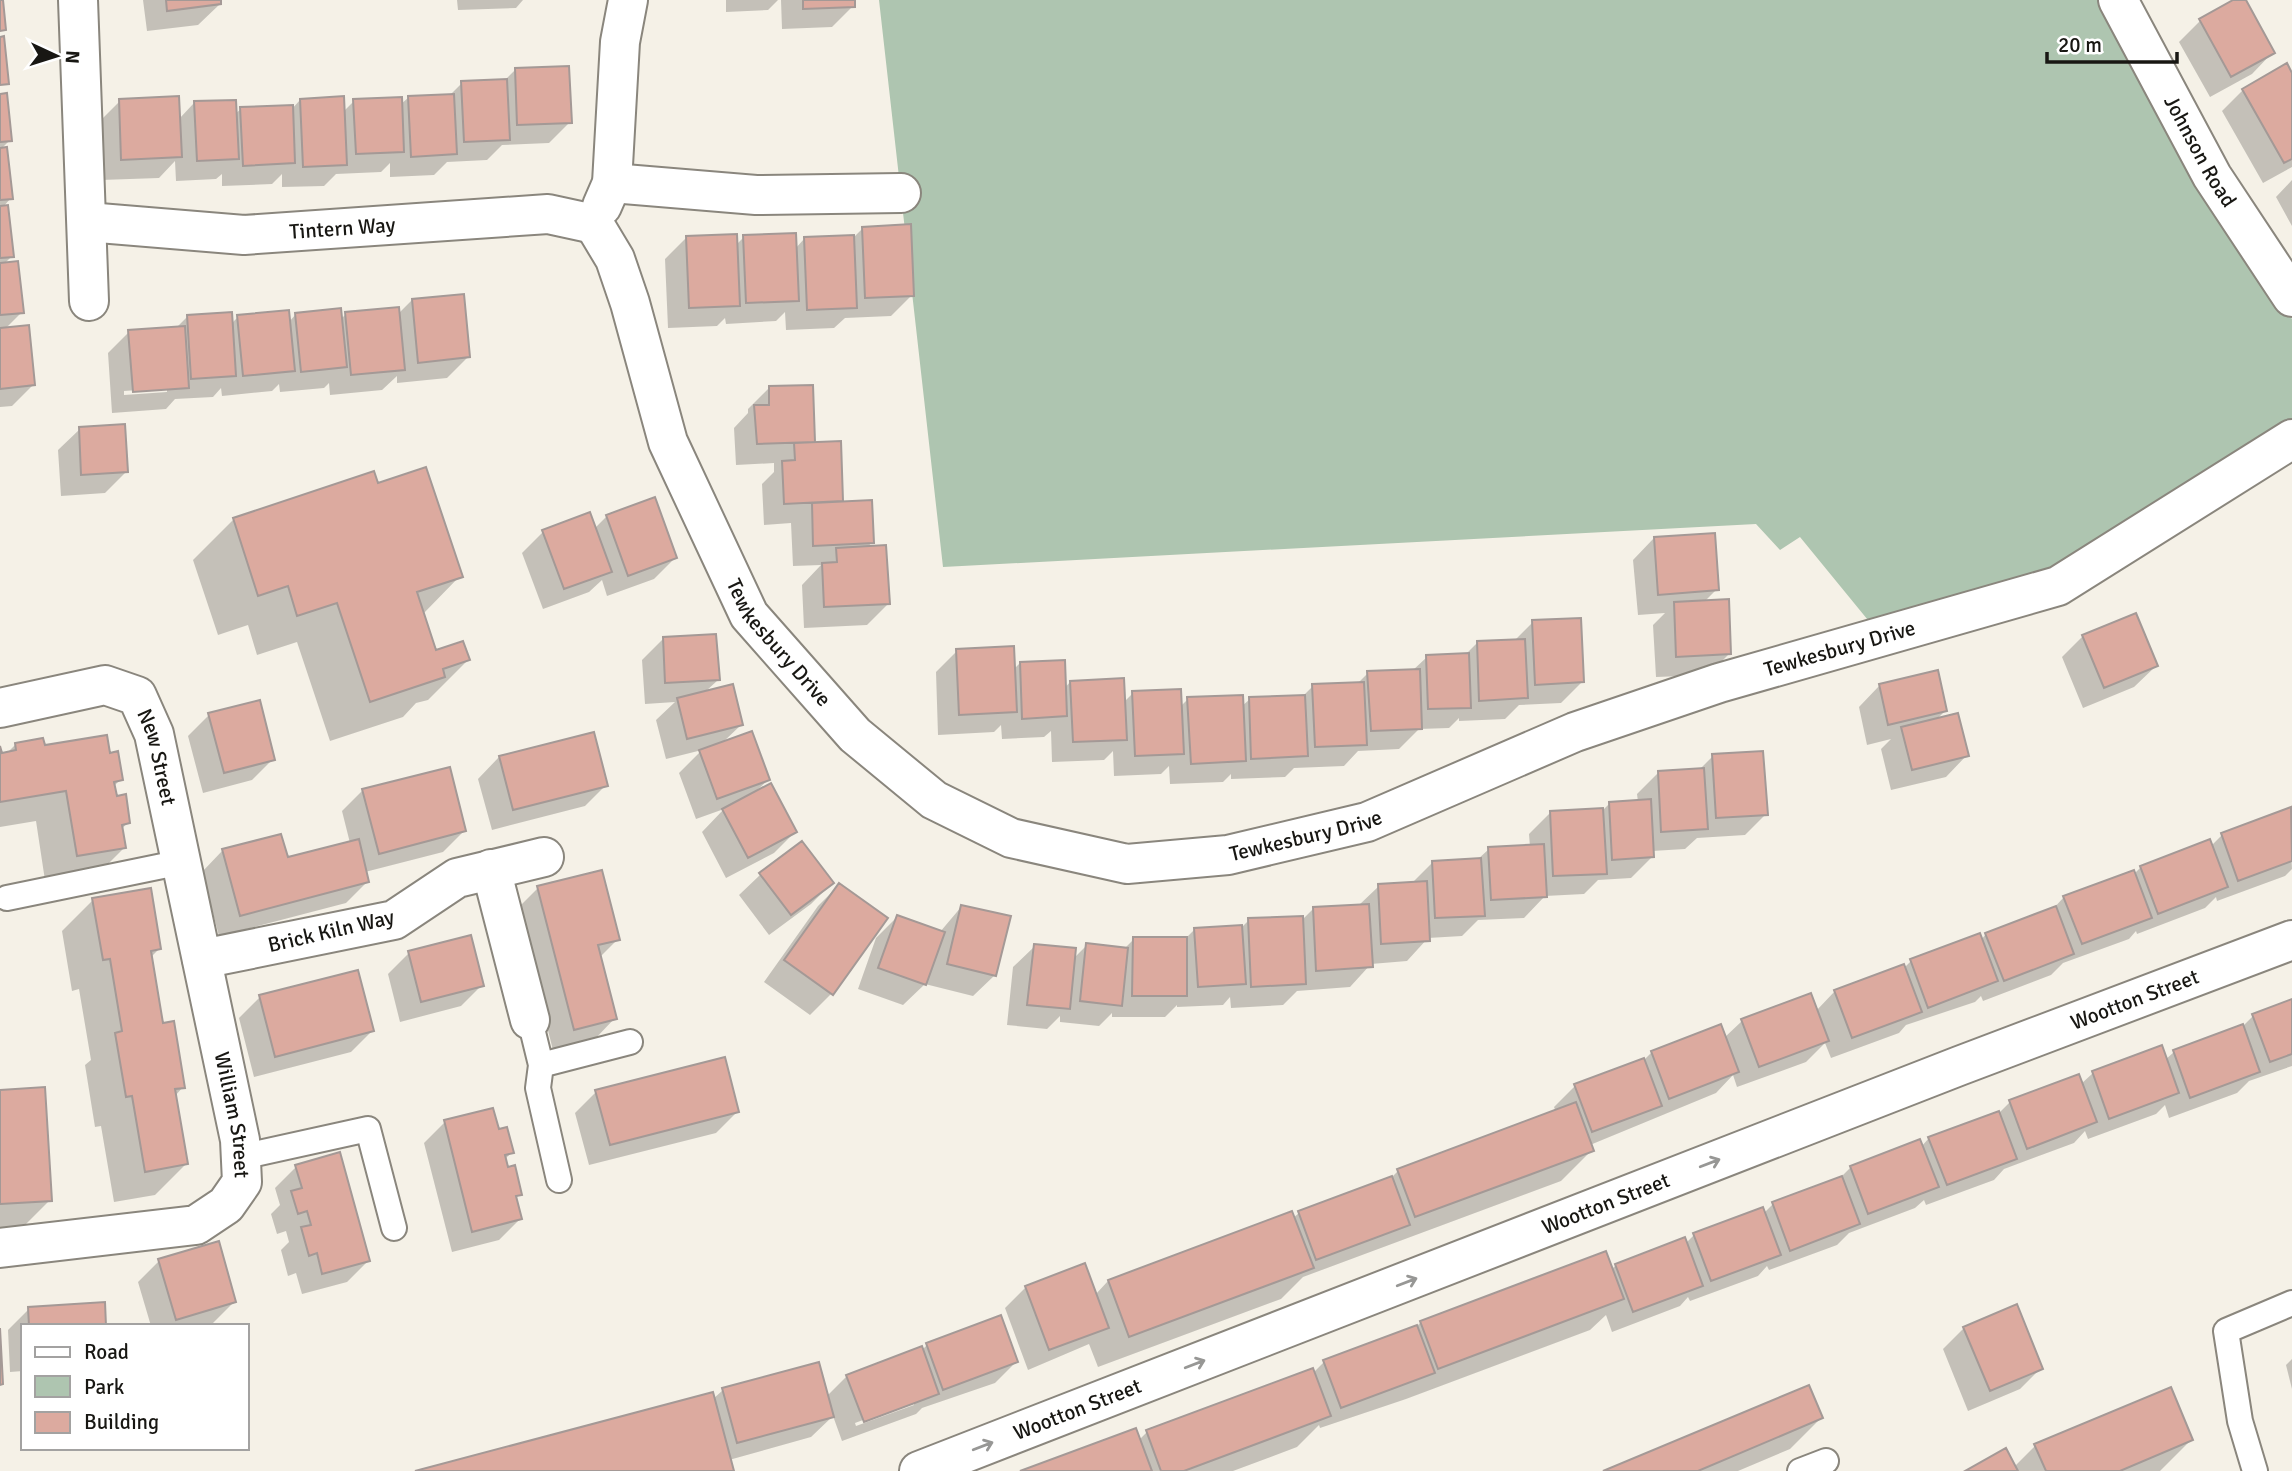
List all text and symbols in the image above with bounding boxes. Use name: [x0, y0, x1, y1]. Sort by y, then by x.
north arrow: [21, 21, 91, 91]
scale bar: [2047, 21, 2176, 65]
text: 20 m: [2058, 32, 2102, 58]
text: N: [60, 50, 84, 65]
street label: Johnson Road: [2158, 91, 2242, 212]
street label: Tintern Way: [288, 212, 396, 245]
street label: Tewkesbury Drive: [721, 575, 837, 712]
street label: Tewkesbury Drive: [1761, 615, 1918, 682]
street label: New Street: [131, 704, 182, 808]
street label: Tewkesbury Drive: [1227, 804, 1386, 867]
street label: Brick Kiln Way: [265, 904, 397, 958]
street label: Wootton Street: [2067, 963, 2202, 1036]
street label: William Street: [209, 1049, 255, 1179]
one-way arrow: [1699, 1156, 1721, 1169]
street label: Wootton Street: [1538, 1167, 1673, 1240]
one-way arrow: [1396, 1274, 1418, 1287]
legend: [21, 1324, 248, 1450]
text: Road: [84, 1339, 129, 1365]
one-way arrow: [1184, 1357, 1205, 1370]
street label: Wootton Street: [1010, 1373, 1145, 1446]
text: Park: [84, 1374, 125, 1400]
text: Building: [84, 1409, 159, 1435]
one-way arrow: [972, 1439, 993, 1452]

